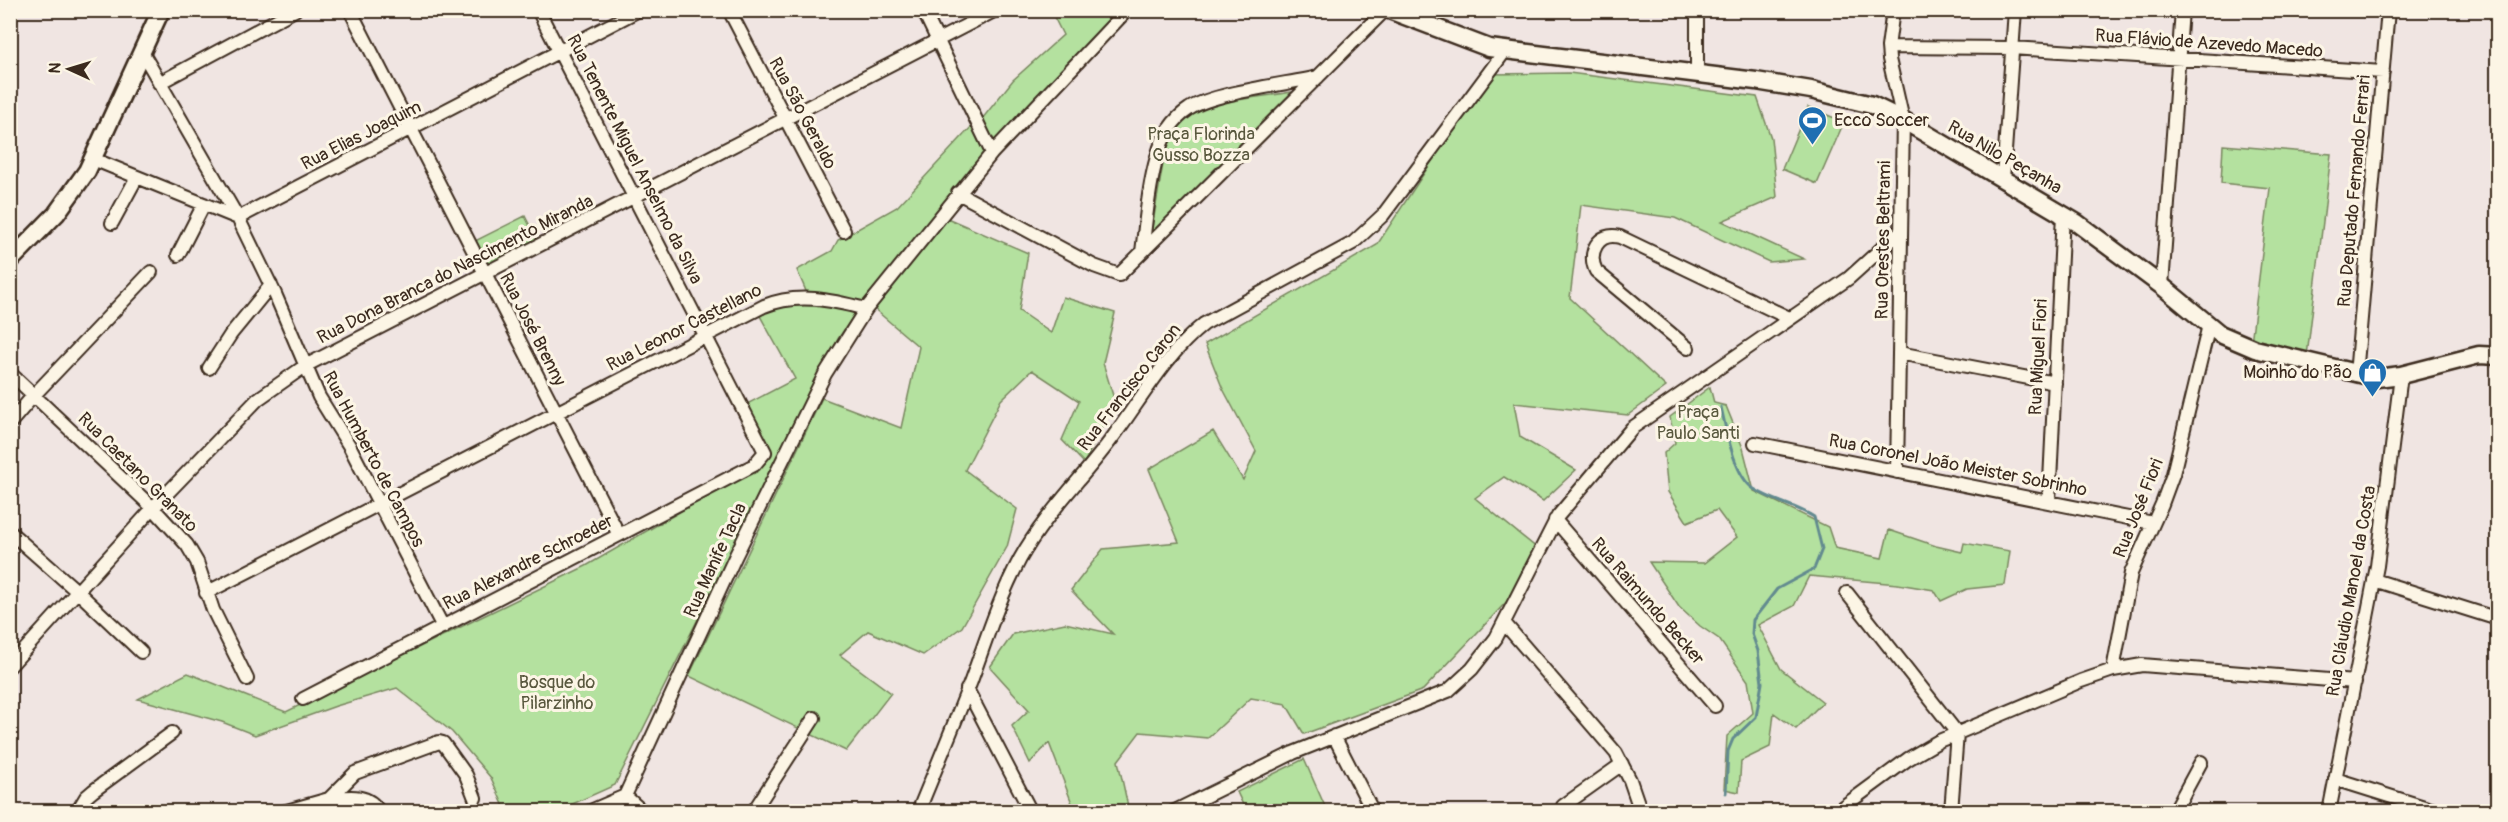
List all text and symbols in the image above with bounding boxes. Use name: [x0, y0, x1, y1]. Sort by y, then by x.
street label: Rua Flávio de Azevedo Macedo: [2094, 24, 2324, 63]
street label: Rua Tenente Miguel Anselmo da Silva: [561, 31, 708, 288]
north arrow: [39, 39, 99, 99]
street label: Rua São Geraldo: [764, 53, 842, 173]
text: N: [45, 62, 65, 74]
street label: Rua Deputado Fernando Ferrari: [2333, 74, 2376, 308]
street label: Rua Elias Joaquim: [297, 95, 425, 176]
sports icon: Ecco Soccer: [1797, 104, 1829, 146]
place label: Ecco Soccer: [1834, 109, 1930, 132]
street label: Rua Nilo Peçanha: [1944, 115, 2066, 199]
park label: Praça Florinda Gusso Bozza: [1147, 123, 1255, 167]
street label: Rua Orestes Beltrami: [1871, 160, 1896, 320]
street label: Rua Dona Branca do Nascimento Miranda: [313, 190, 597, 349]
street label: Rua José Brenny: [494, 269, 571, 390]
street label: Rua Leonor Castellano: [603, 278, 766, 377]
street label: Rua Miguel Fiori: [2024, 298, 2053, 416]
street label: Rua Francisco Caron: [1073, 319, 1186, 456]
shop icon: Moinho do Pão: [2357, 356, 2389, 398]
place label: Moinho do Pão: [2243, 361, 2352, 384]
street label: Rua Humberto de Campos: [317, 367, 430, 551]
park label: Praça Paulo Santi: [1657, 401, 1739, 445]
street label: Rua Caetano Granato: [73, 407, 203, 537]
street label: Rua Coronel João Meister Sobrinho: [1827, 429, 2089, 502]
street label: Rua José Fiori: [2108, 455, 2169, 561]
street label: Rua Cláudio Manoel da Costa: [2322, 484, 2381, 698]
street label: Rua Manife Tacla: [679, 499, 752, 621]
street label: Rua Alexandre Schroeder: [439, 509, 618, 615]
street label: Rua Raimundo Becker: [1586, 533, 1710, 670]
park label: Bosque do Pilarzinho: [519, 671, 595, 715]

